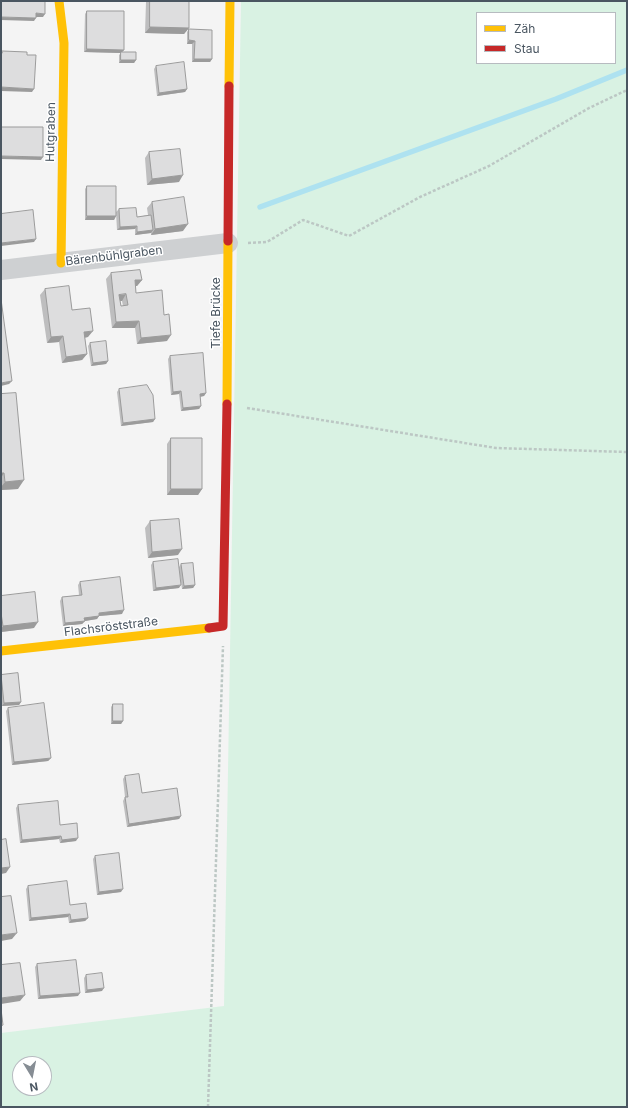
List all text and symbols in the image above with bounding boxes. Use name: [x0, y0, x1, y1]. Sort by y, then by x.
legend: [476, 12, 616, 64]
text: Zäh: [514, 21, 535, 36]
text: Stau: [514, 41, 540, 56]
street label: Hutgraben: [43, 102, 59, 162]
street label: Bärenbühlgraben: [65, 243, 163, 269]
street label: Tiefe Brücke: [209, 277, 223, 349]
street label: Flachsröststraße: [63, 614, 159, 640]
north arrow: [12, 1056, 52, 1096]
text: N: [29, 1079, 39, 1094]

